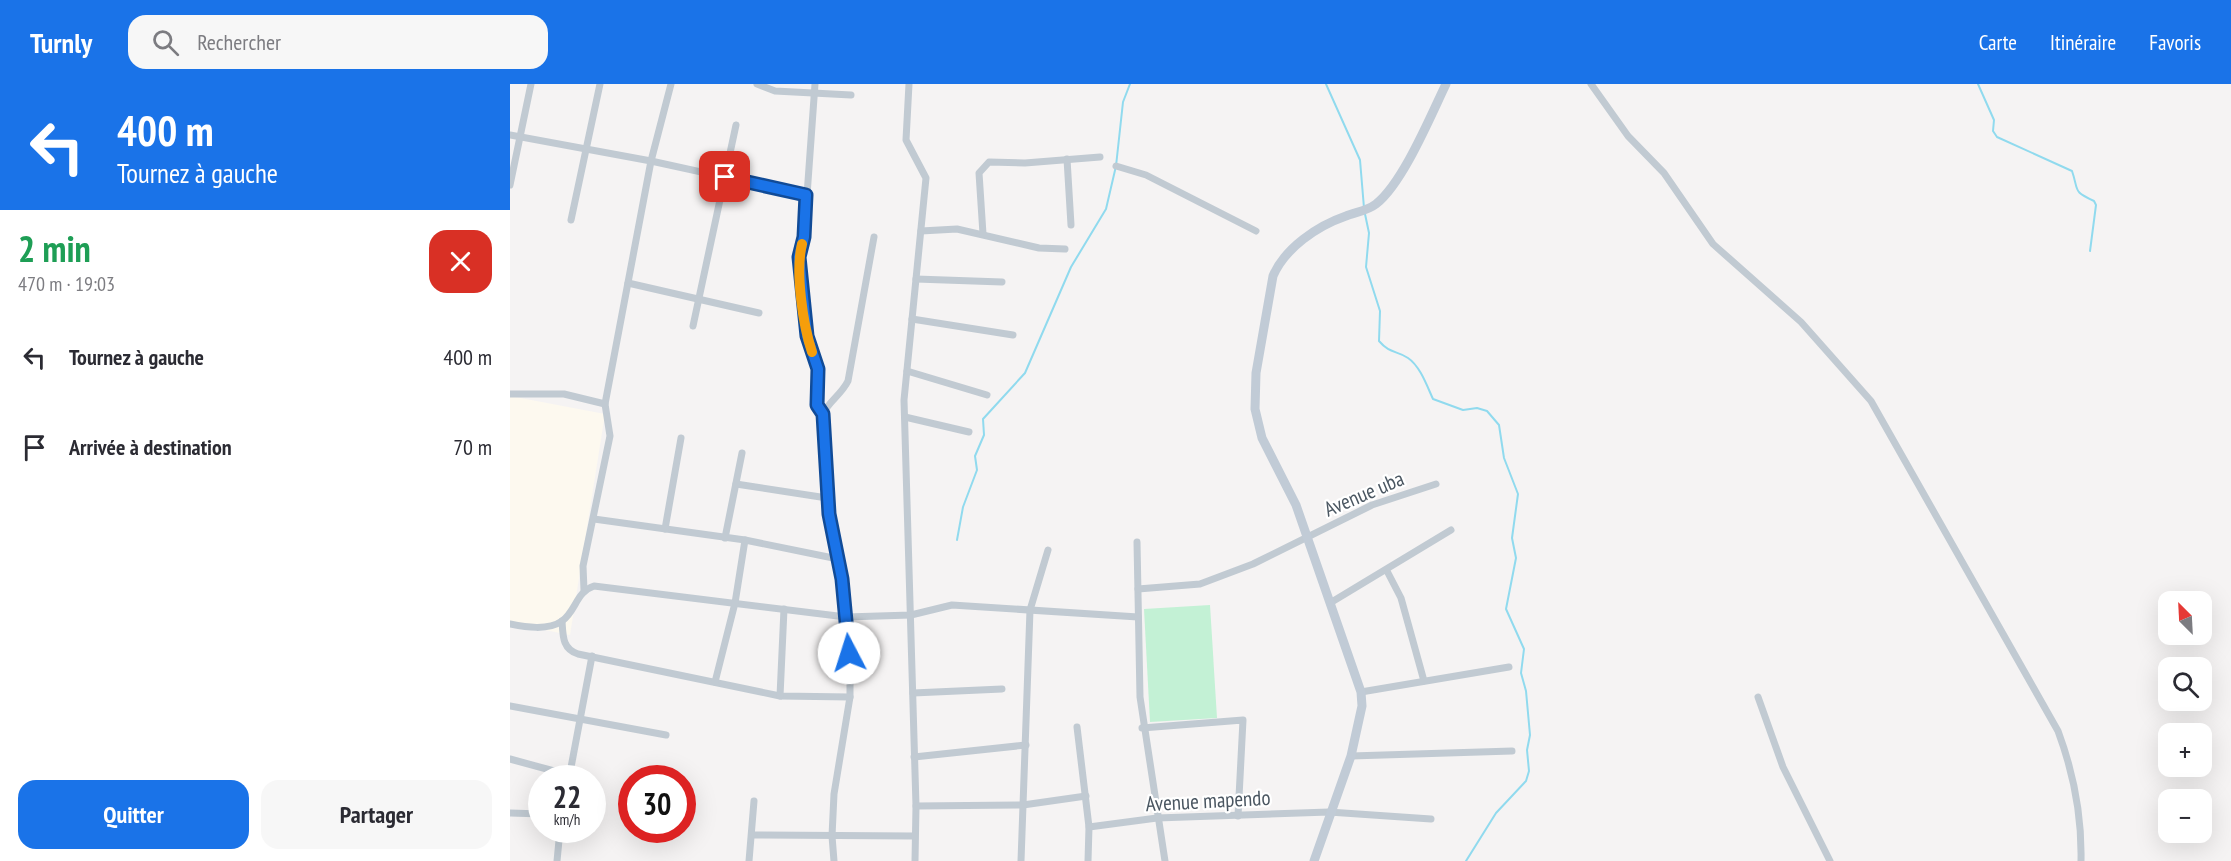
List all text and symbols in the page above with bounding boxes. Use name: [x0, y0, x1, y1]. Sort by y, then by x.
search box: [128, 15, 548, 69]
text: Turnly: [30, 24, 92, 61]
icon: search: [149, 26, 182, 59]
text: Rechercher: [197, 28, 281, 56]
text: Carte: [1979, 29, 2017, 56]
text: Itinéraire: [2050, 29, 2116, 56]
text: Favoris: [2149, 29, 2201, 56]
text: 400 m: [117, 103, 214, 158]
icon: left: [18, 108, 96, 186]
pin: [699, 151, 750, 202]
text: Tournez à gauche: [117, 156, 278, 190]
icon: arrive: [708, 160, 741, 193]
text: 2 min: [18, 225, 91, 272]
button: close: [429, 230, 492, 293]
text: 470 m · 19:03: [18, 271, 115, 297]
icon: left: [18, 341, 51, 374]
text: Tournez à gauche: [69, 343, 204, 371]
text: 400 m: [443, 343, 492, 371]
icon: arrive: [18, 431, 51, 464]
text: Arrivée à destination: [69, 433, 232, 461]
text: 70 m: [453, 433, 492, 461]
street label: Avenue uba: [1320, 465, 1408, 522]
north arrow: [2158, 591, 2212, 645]
map controls: [2158, 591, 2212, 843]
position arrow: [817, 621, 881, 685]
button: search: [2158, 657, 2212, 711]
button: +: [2158, 723, 2212, 777]
speed limit sign: 30: [618, 765, 696, 843]
text: 22: [553, 777, 581, 816]
button: Quitter: [18, 780, 249, 849]
button: Partager: [261, 780, 492, 849]
street label: Avenue mapendo: [1145, 784, 1271, 817]
button: −: [2158, 789, 2212, 843]
text: km/h: [554, 810, 580, 829]

